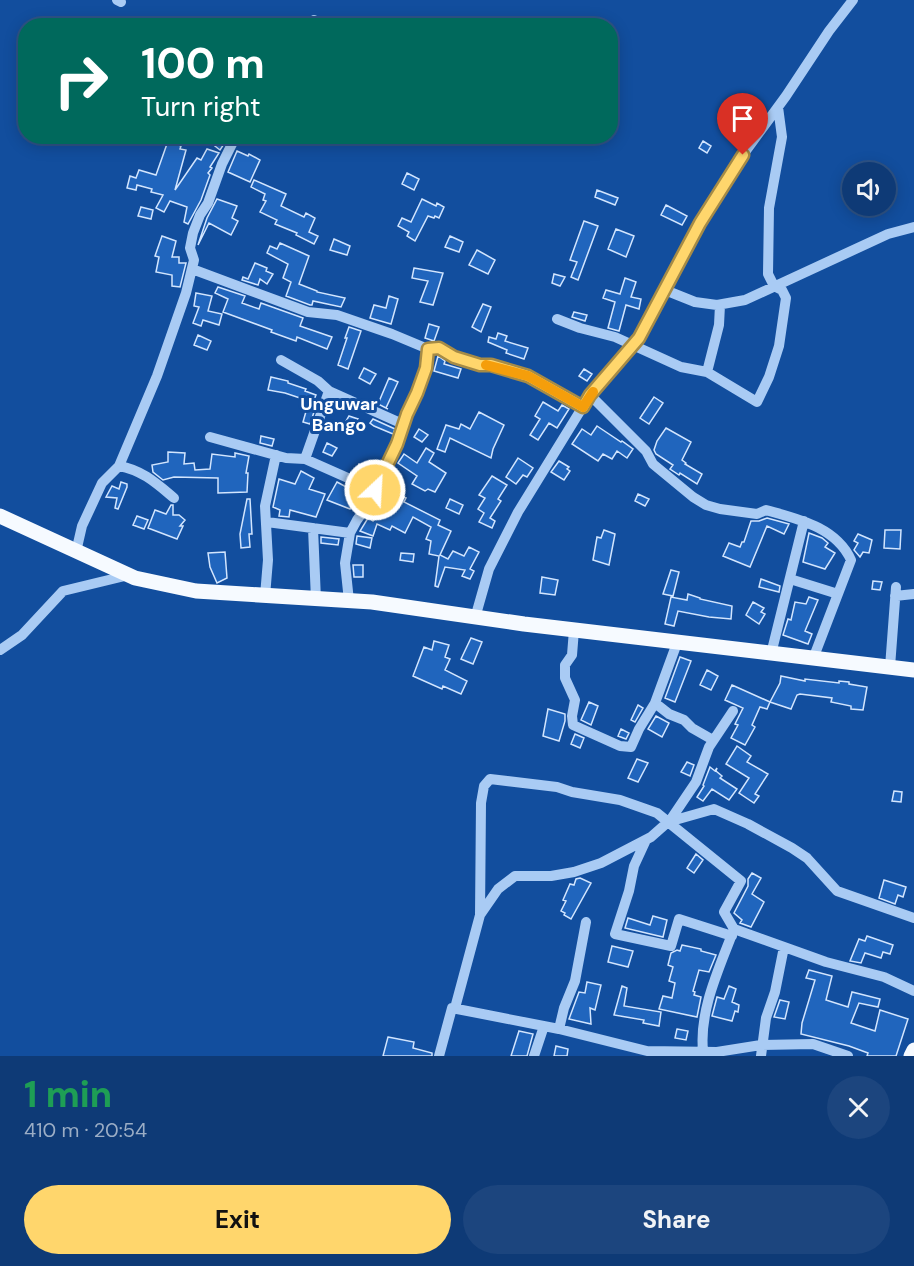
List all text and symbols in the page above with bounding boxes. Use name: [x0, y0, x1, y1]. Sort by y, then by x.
text: 100 m: [141, 36, 265, 91]
icon: right: [42, 42, 120, 120]
text: Turn right: [141, 89, 261, 124]
pin: [717, 93, 768, 155]
icon: arrive: [726, 102, 759, 135]
map controls: [842, 162, 896, 216]
button: sound: [842, 162, 896, 216]
district label: Unguwar Bango: [300, 392, 378, 437]
position arrow: [343, 458, 407, 522]
text: 1 min: [24, 1071, 112, 1118]
button: close: [827, 1076, 890, 1139]
text: 410 m · 20:54: [24, 1117, 147, 1143]
button: Exit: [24, 1185, 451, 1254]
button: Share: [463, 1185, 890, 1254]

